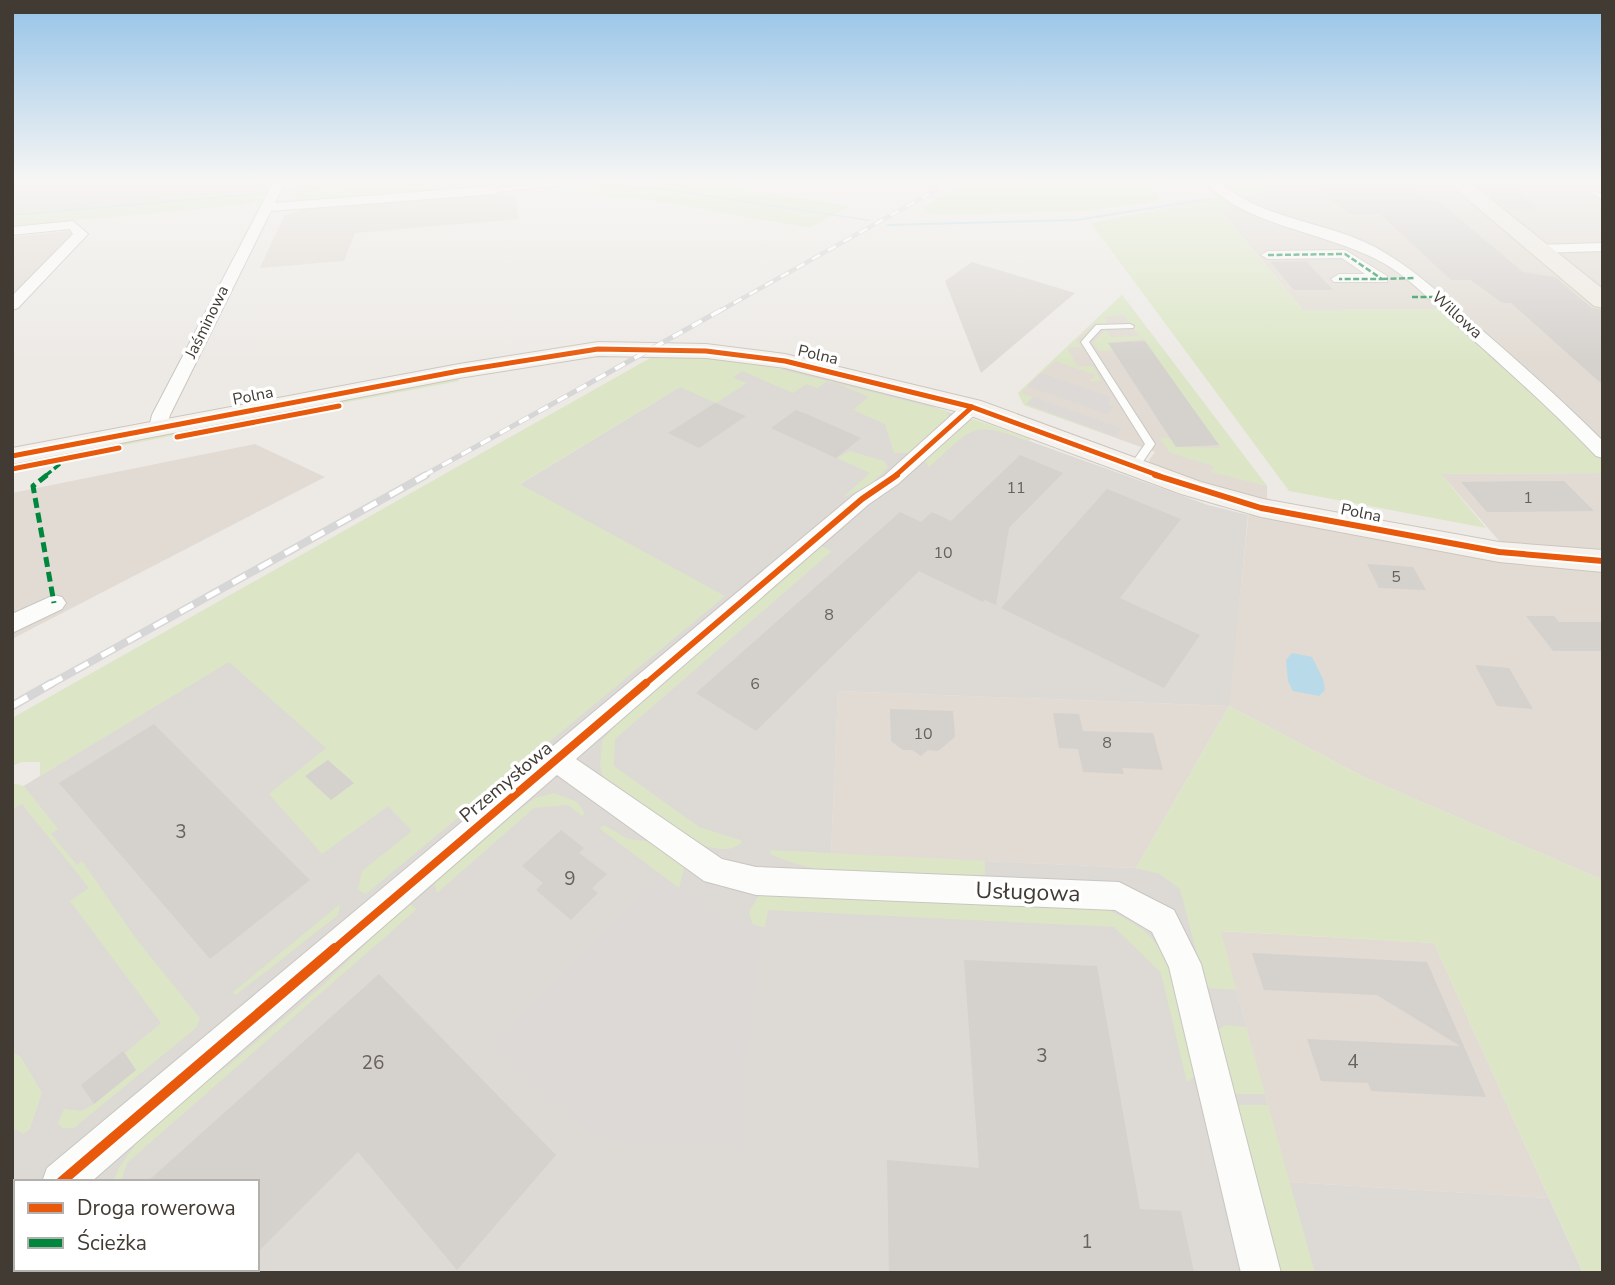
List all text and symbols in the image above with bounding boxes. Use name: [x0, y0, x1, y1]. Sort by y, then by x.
street label: Jaśminowa: [179, 282, 234, 363]
street label: Willowa: [1427, 286, 1487, 344]
street label: Polna: [796, 340, 840, 370]
street label: Polna: [231, 381, 275, 411]
house number: 11: [1006, 477, 1026, 499]
house number: 1: [1523, 487, 1533, 509]
street label: Polna: [1339, 498, 1383, 528]
house number: 10: [933, 542, 953, 564]
house number: 5: [1391, 566, 1401, 588]
house number: 8: [824, 604, 834, 626]
house number: 6: [750, 673, 760, 695]
house number: 10: [913, 723, 933, 745]
house number: 8: [1102, 732, 1112, 754]
street label: Przemysłowa: [454, 735, 558, 829]
house number: 3: [175, 819, 187, 845]
house number: 9: [564, 866, 576, 892]
street label: Usługowa: [975, 875, 1081, 909]
house number: 3: [1036, 1043, 1048, 1069]
house number: 4: [1347, 1049, 1359, 1075]
house number: 26: [362, 1050, 384, 1076]
legend: [14, 1180, 259, 1271]
text: Droga rowerowa: [77, 1194, 236, 1222]
text: Ścieżka: [77, 1229, 147, 1257]
house number: 1: [1081, 1229, 1093, 1255]

